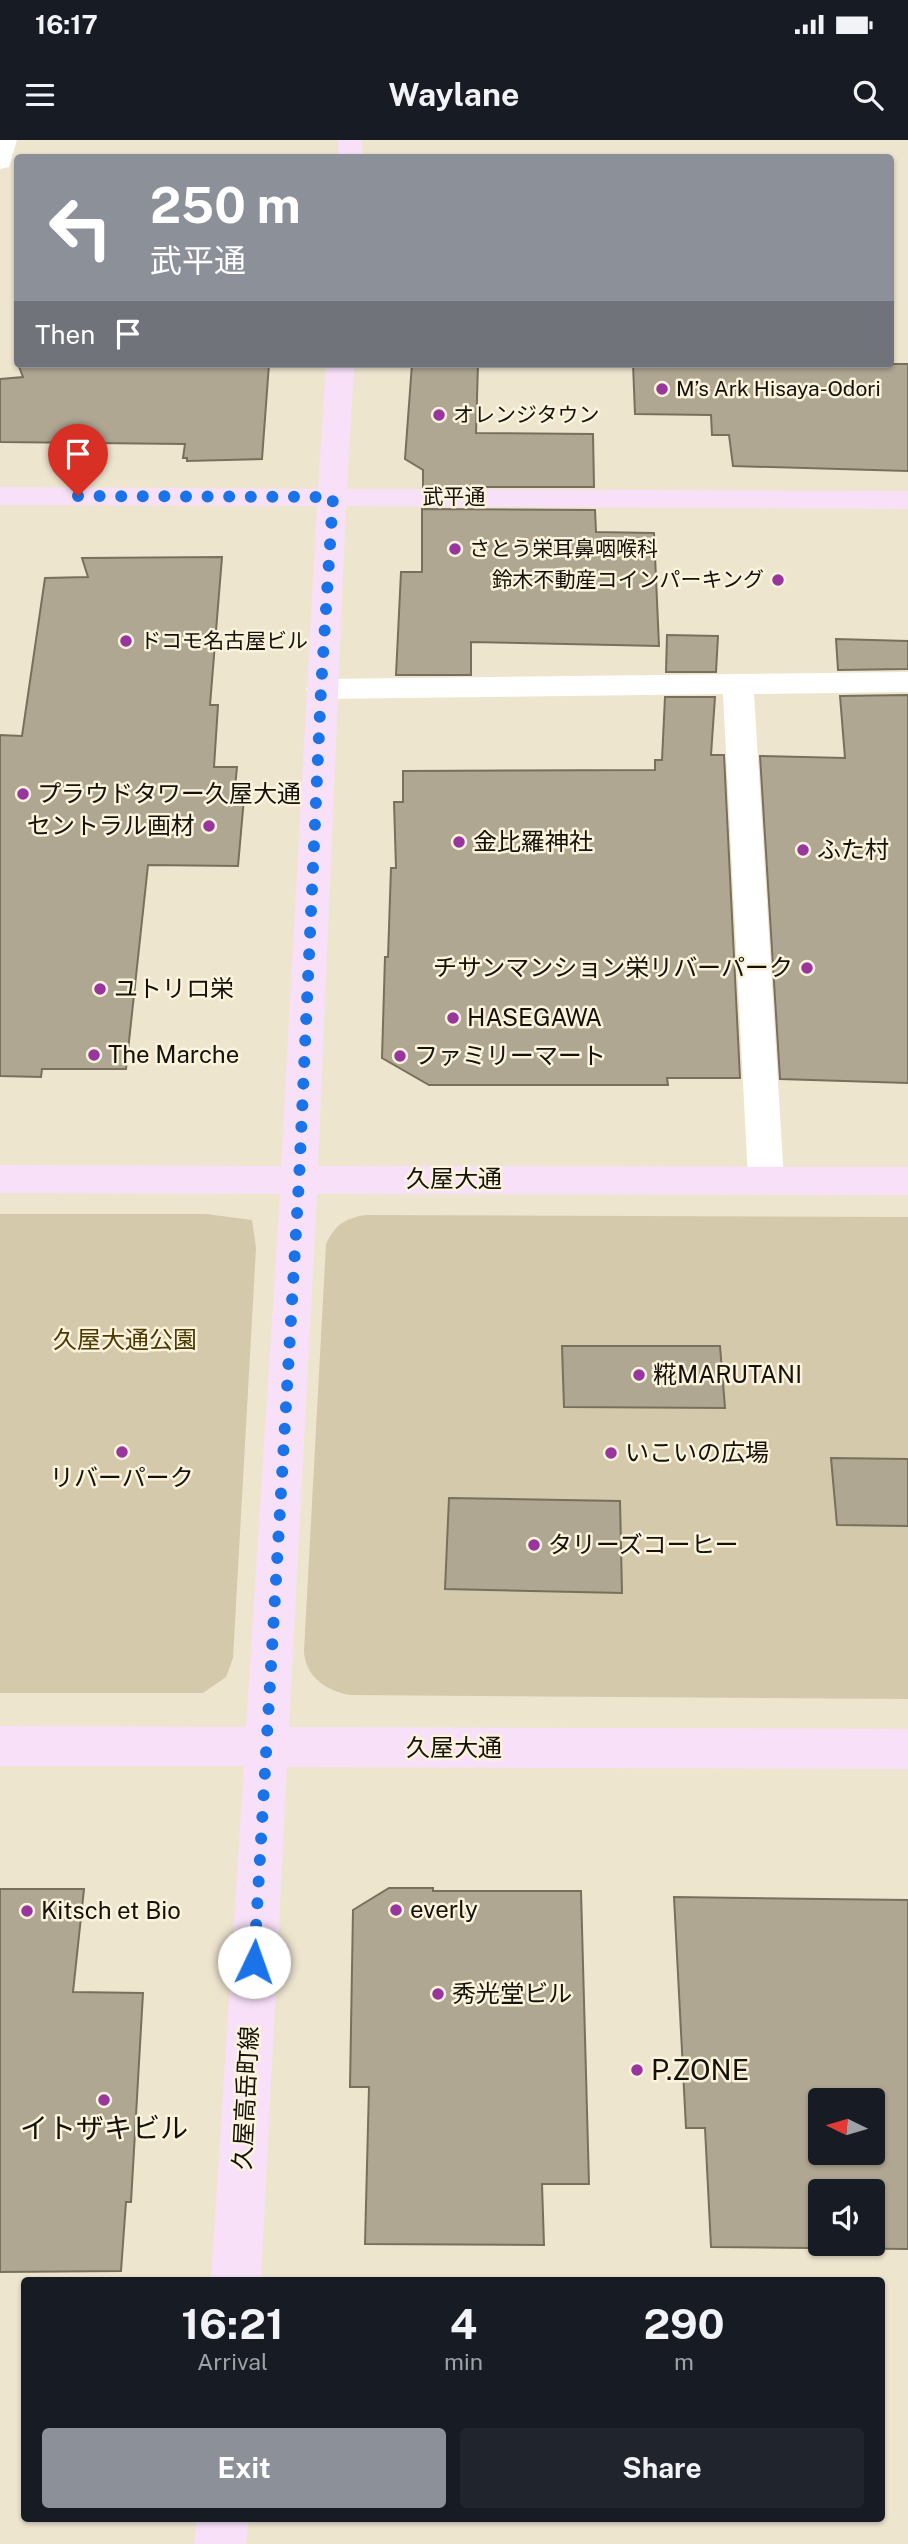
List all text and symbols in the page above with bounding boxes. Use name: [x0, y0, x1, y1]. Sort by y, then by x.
text: 16:17: [35, 9, 98, 40]
icon: menu: [21, 76, 59, 114]
text: Waylane: [389, 76, 519, 113]
icon: search: [849, 76, 887, 114]
text: 250 m: [150, 176, 301, 234]
icon: left: [35, 182, 126, 273]
text: 武平通: [150, 242, 246, 279]
icon: arrive: [109, 315, 147, 353]
text: Then: [35, 319, 95, 350]
place label: M’s Ark Hisaya-Odori: [676, 376, 881, 401]
marker: M’s Ark Hisaya-Odori: [654, 381, 670, 397]
place label: オレンジタウン: [453, 402, 600, 427]
marker: オレンジタウン: [431, 407, 447, 423]
pin: [48, 424, 108, 496]
icon: arrive: [59, 435, 97, 473]
street label: 武平通: [423, 484, 486, 509]
place label: さとう栄耳鼻咽喉科: [469, 536, 658, 561]
marker: さとう栄耳鼻咽喉科: [447, 541, 463, 557]
place label: 鈴木不動産コインパーキング: [492, 567, 764, 592]
marker: 鈴木不動産コインパーキング: [770, 572, 786, 588]
place label: ドコモ名古屋ビル: [140, 628, 308, 653]
marker: ドコモ名古屋ビル: [118, 633, 134, 649]
place label: プラウドタワー久屋大通: [37, 779, 301, 807]
marker: プラウドタワー久屋大通: [15, 786, 31, 802]
place label: セントラル画材: [27, 811, 195, 839]
marker: セントラル画材: [201, 818, 217, 834]
place label: 金比羅神社: [473, 827, 593, 855]
marker: 金比羅神社: [451, 834, 467, 850]
place label: ふた村: [817, 835, 889, 863]
marker: ふた村: [795, 842, 811, 858]
place label: チサンマンション栄リバーパーク: [433, 953, 793, 981]
marker: チサンマンション栄リバーパーク: [799, 960, 815, 976]
place label: ユトリロ栄: [114, 974, 234, 1002]
marker: ユトリロ栄: [92, 981, 108, 997]
place label: HASEGAWA: [467, 1003, 602, 1031]
marker: HASEGAWA: [445, 1010, 461, 1026]
place label: The Marche: [108, 1040, 239, 1068]
place label: ファミリーマート: [414, 1041, 606, 1069]
marker: The Marche: [86, 1047, 102, 1063]
marker: ファミリーマート: [392, 1048, 408, 1064]
street label: 久屋大通: [406, 1164, 502, 1192]
park label: 久屋大通公園: [53, 1325, 197, 1353]
place label: 糀MARUTANI: [653, 1360, 802, 1388]
marker: 糀MARUTANI: [631, 1367, 647, 1383]
place label: いこいの広場: [625, 1438, 769, 1466]
marker: リバーパーク: [114, 1444, 130, 1460]
marker: いこいの広場: [603, 1445, 619, 1461]
place label: リバーパーク: [50, 1463, 194, 1491]
place label: タリーズコーヒー: [548, 1530, 739, 1558]
marker: タリーズコーヒー: [526, 1537, 542, 1553]
street label: 久屋大通: [406, 1733, 502, 1761]
place label: everly: [410, 1895, 478, 1923]
place label: Kitsch et Bio: [41, 1896, 181, 1924]
marker: everly: [388, 1902, 404, 1918]
marker: Kitsch et Bio: [19, 1903, 35, 1919]
position arrow: [217, 1925, 291, 1999]
place label: 秀光堂ビル: [452, 1979, 572, 2007]
marker: 秀光堂ビル: [430, 1986, 446, 2002]
street label: 久屋高岳町線: [227, 2025, 263, 2171]
place label: P.ZONE: [651, 2053, 749, 2086]
marker: P.ZONE: [629, 2062, 645, 2078]
north arrow: [808, 2088, 886, 2165]
map controls: [808, 2088, 885, 2256]
marker: イトザキビル: [96, 2092, 112, 2108]
place label: イトザキビル: [20, 2111, 188, 2144]
button: sound: [808, 2179, 885, 2256]
text: 16:21: [181, 2299, 284, 2348]
text: 4: [450, 2299, 477, 2348]
text: 290: [643, 2299, 725, 2348]
text: Arrival: [197, 2348, 268, 2375]
text: min: [444, 2348, 483, 2375]
text: m: [674, 2348, 694, 2375]
button: Exit: [42, 2428, 446, 2508]
button: Share: [460, 2428, 864, 2508]

